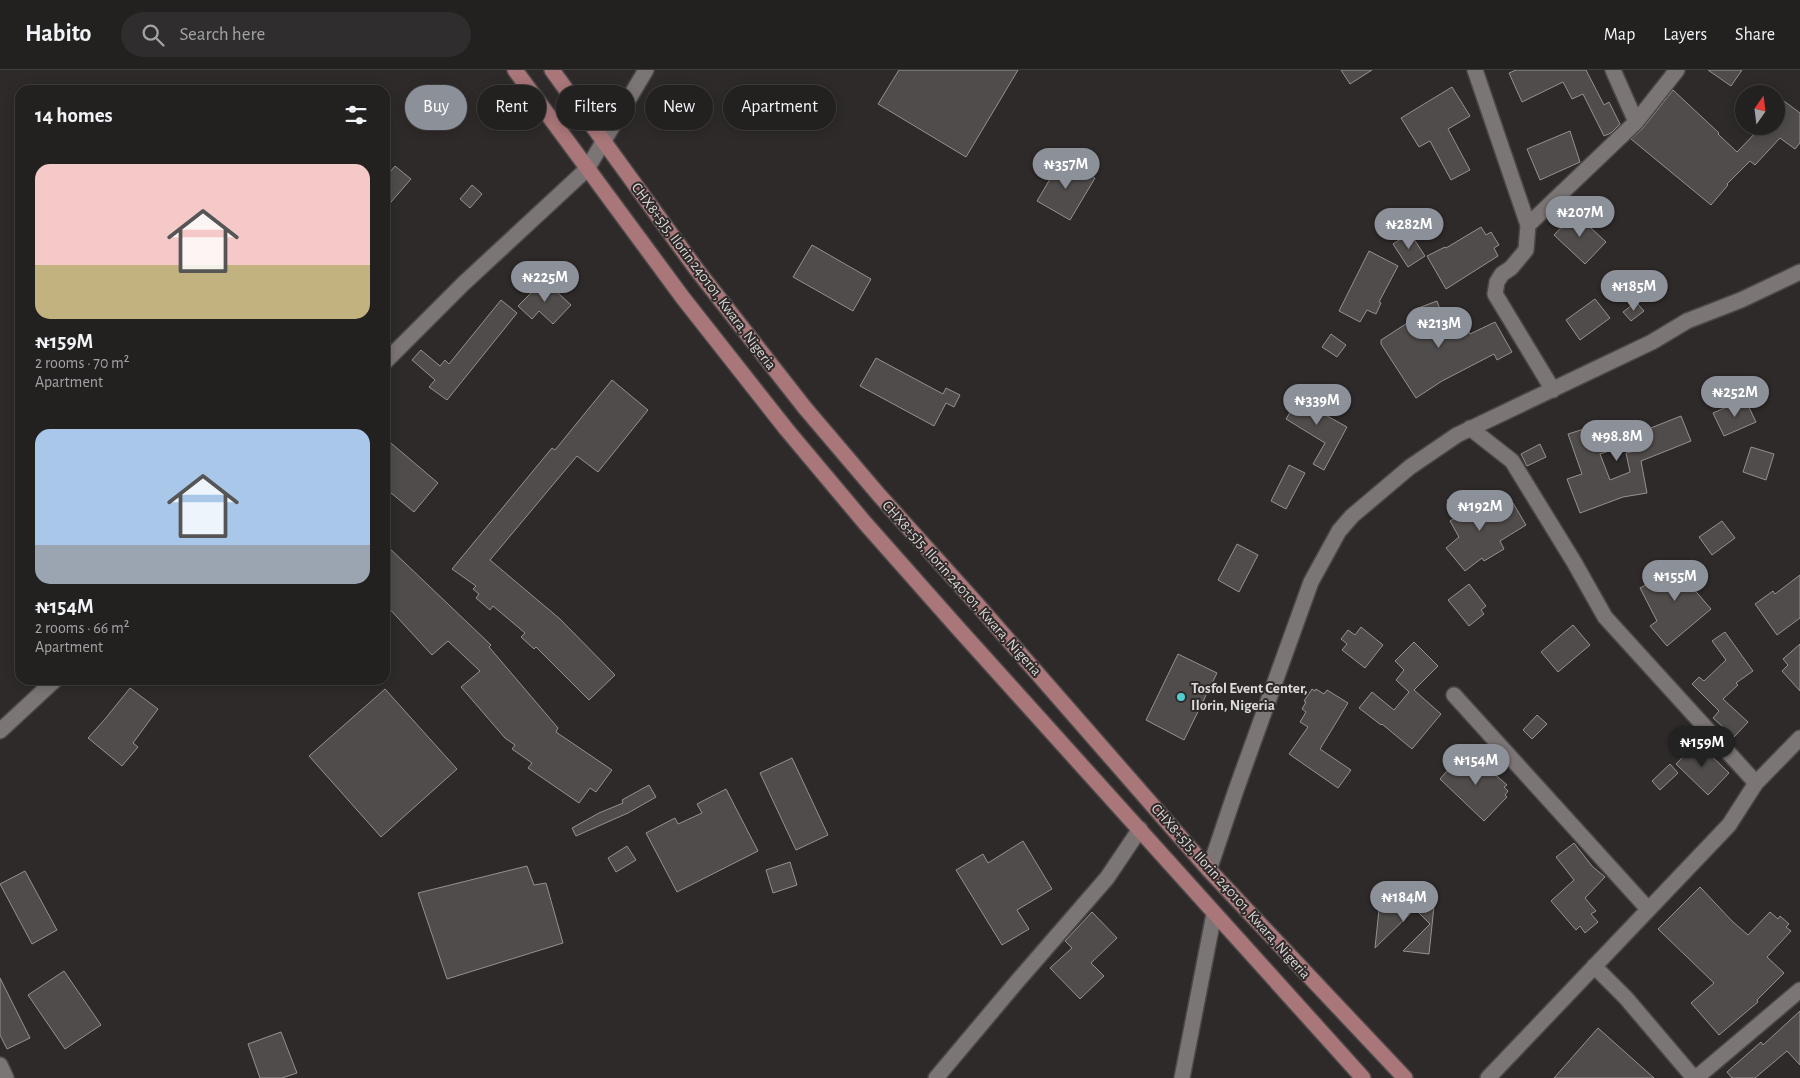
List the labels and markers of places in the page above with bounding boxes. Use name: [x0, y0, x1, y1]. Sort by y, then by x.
pin: ₦357M: [1031, 148, 1101, 190]
pin: ₦207M: [1545, 196, 1615, 238]
pin: ₦282M: [1374, 208, 1444, 250]
pin: ₦225M: [510, 260, 580, 303]
pin: ₦185M: [1599, 270, 1669, 312]
pin: ₦213M: [1404, 306, 1474, 349]
pin: ₦252M: [1700, 376, 1770, 418]
pin: ₦339M: [1282, 384, 1352, 426]
pin: ₦98.8M: [1576, 420, 1658, 462]
pin: ₦192M: [1445, 490, 1515, 532]
pin: ₦155M: [1640, 560, 1710, 602]
place label: Tosfol Event Center, Ilorin, Nigeria: [1191, 681, 1307, 713]
marker: Tosfol Event Center, Ilorin, Nigeria: [1175, 691, 1187, 703]
pin: ₦159M: [1667, 726, 1737, 768]
pin: ₦154M: [1441, 744, 1511, 786]
pin: ₦184M: [1369, 880, 1439, 923]

